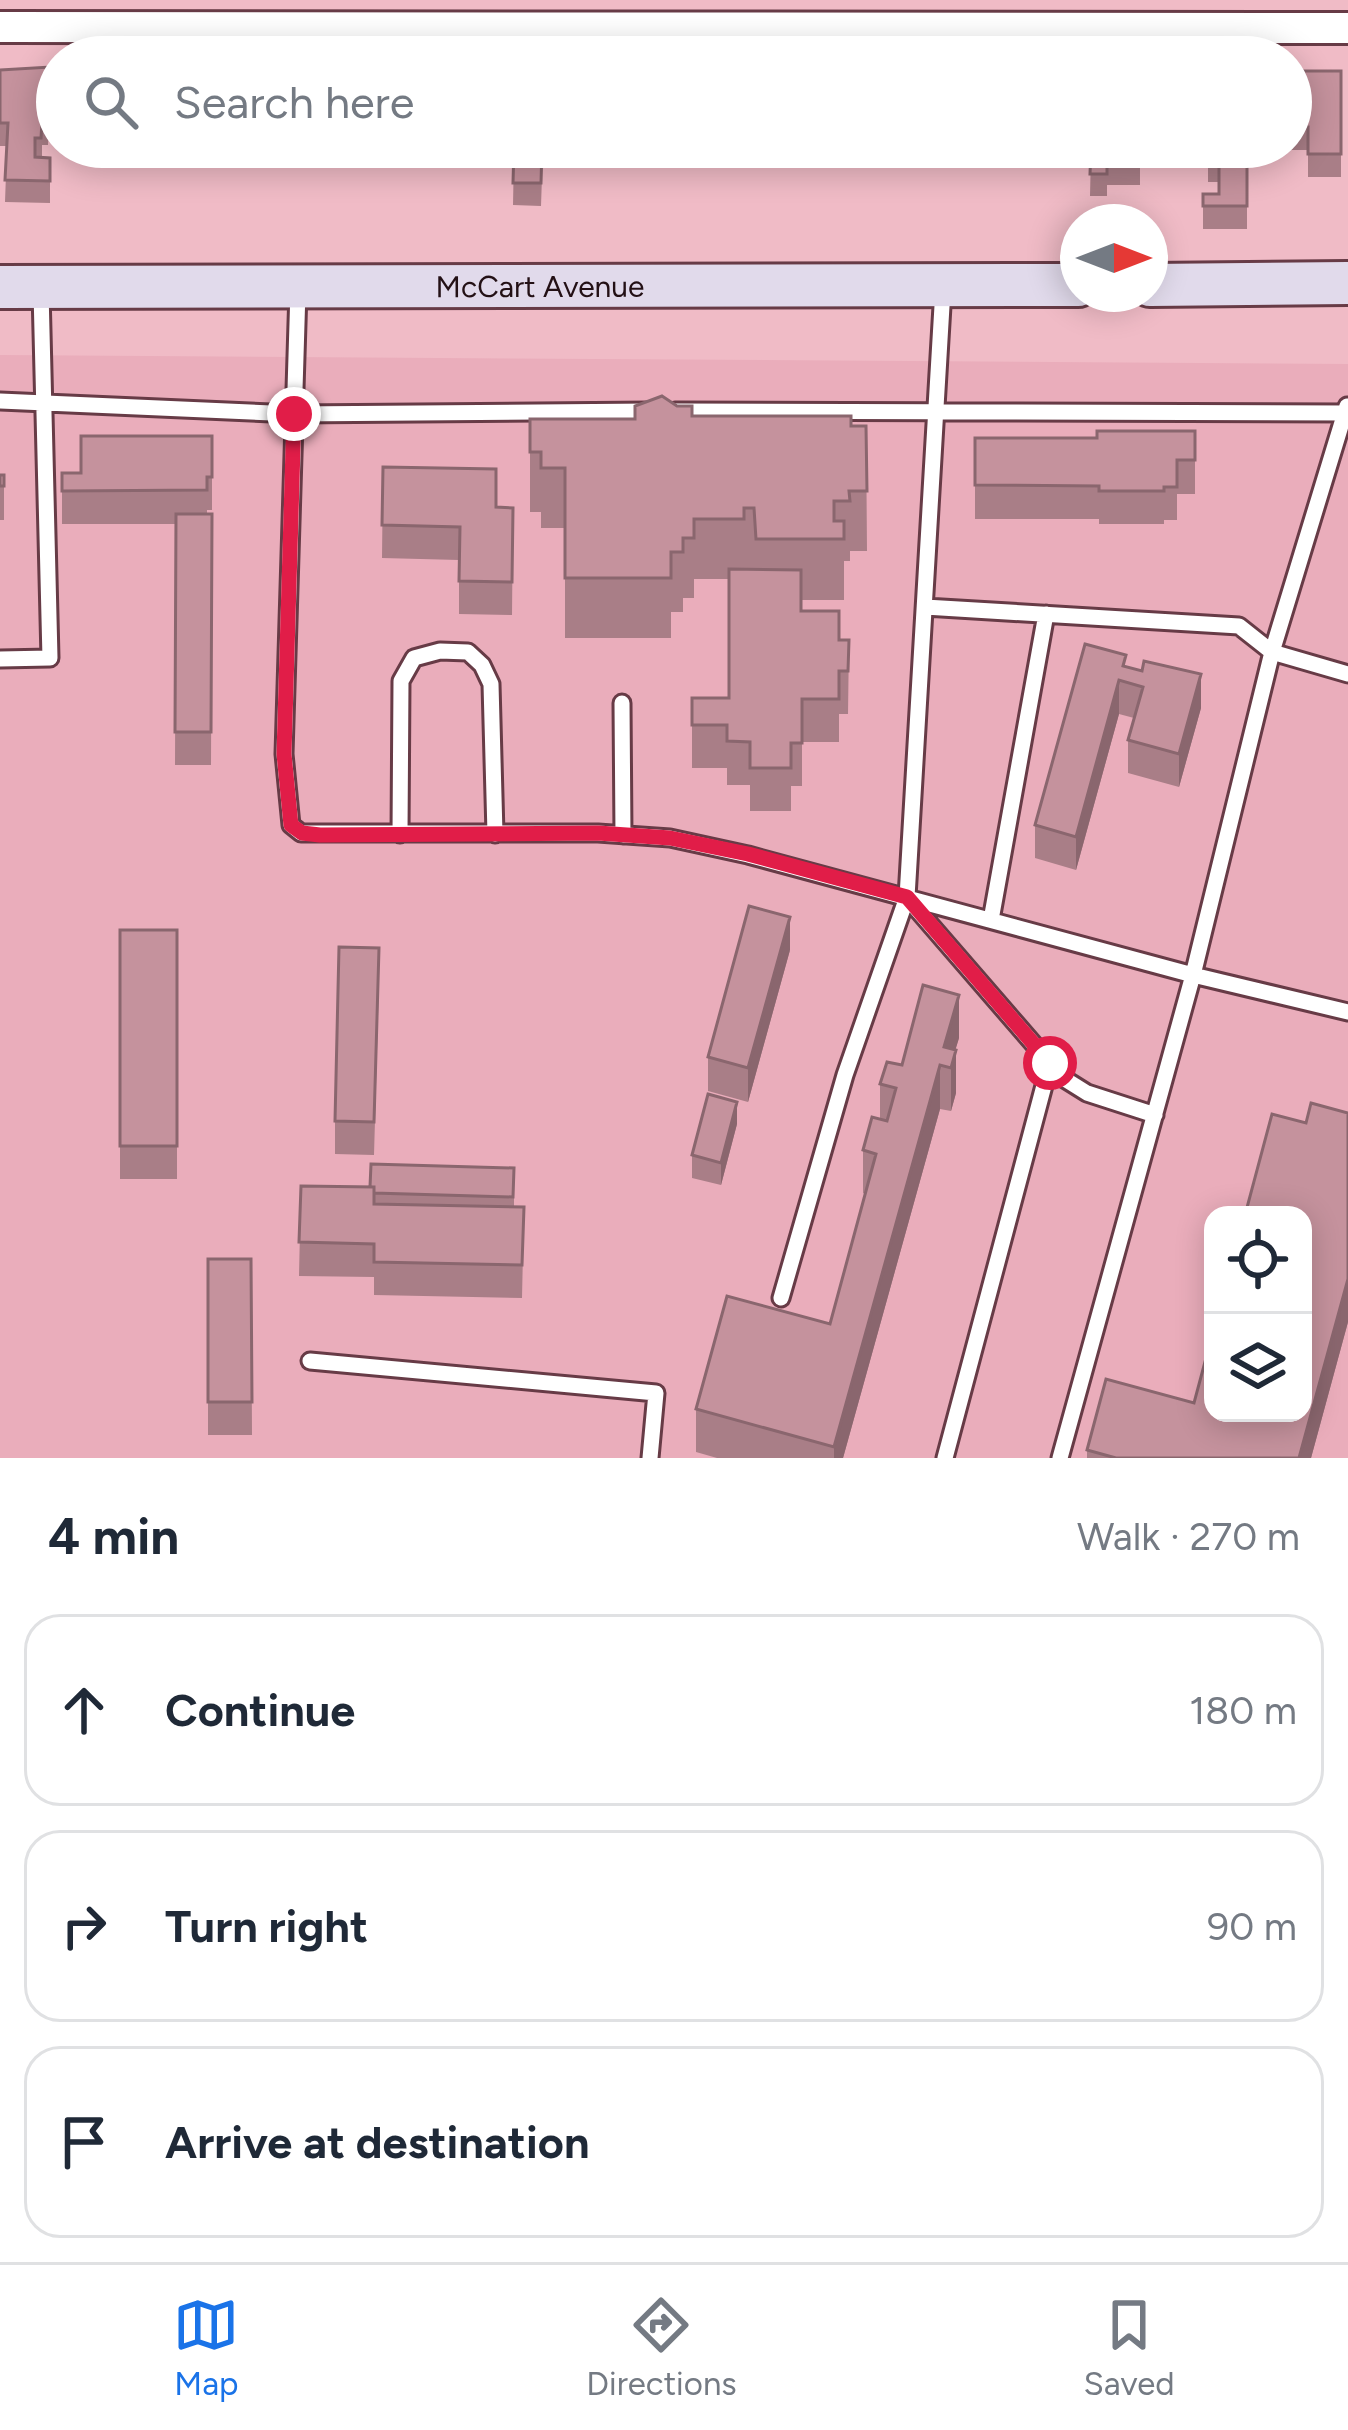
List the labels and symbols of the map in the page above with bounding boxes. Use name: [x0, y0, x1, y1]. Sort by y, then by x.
north arrow: [1060, 204, 1168, 312]
street label: McCart Avenue: [435, 267, 645, 305]
route end: [267, 387, 321, 441]
route start: [1023, 1036, 1077, 1090]

